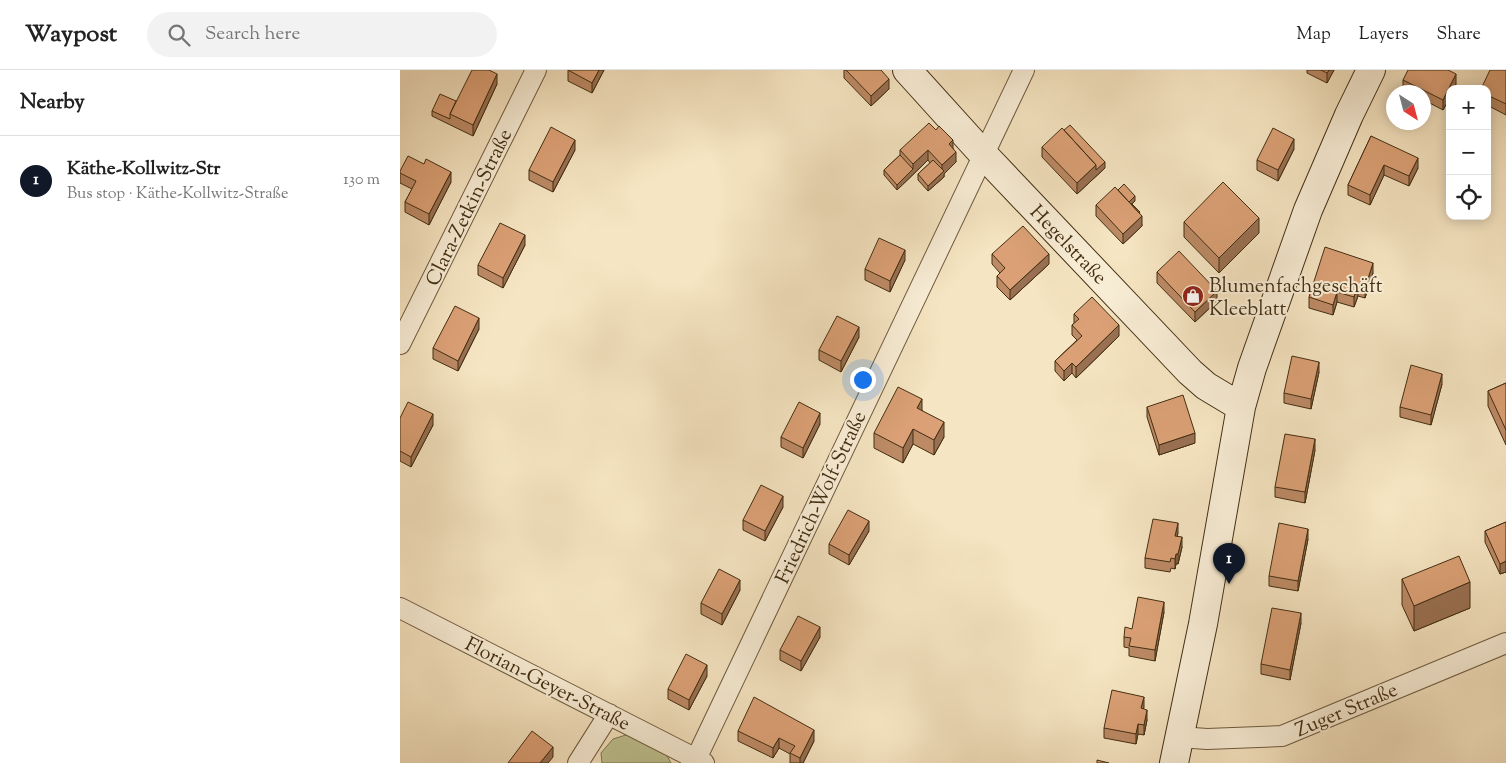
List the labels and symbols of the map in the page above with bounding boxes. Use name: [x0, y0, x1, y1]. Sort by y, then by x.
north arrow: [1386, 85, 1431, 130]
street label: Clara-Zetkin-Straße: [420, 125, 521, 292]
street label: Hegelstraße: [1022, 199, 1113, 292]
place label: Blumenfachgeschäft Kleeblatt: [1209, 273, 1383, 325]
shop icon: Blumenfachgeschäft Kleeblatt: [1181, 284, 1205, 308]
your location: [850, 367, 876, 393]
street label: Friedrich-Wolf-Straße: [769, 407, 875, 589]
pin: 1: [1213, 543, 1245, 584]
street label: Florian-Geyer-Straße: [459, 631, 635, 739]
street label: Zuger Straße: [1291, 677, 1403, 746]

